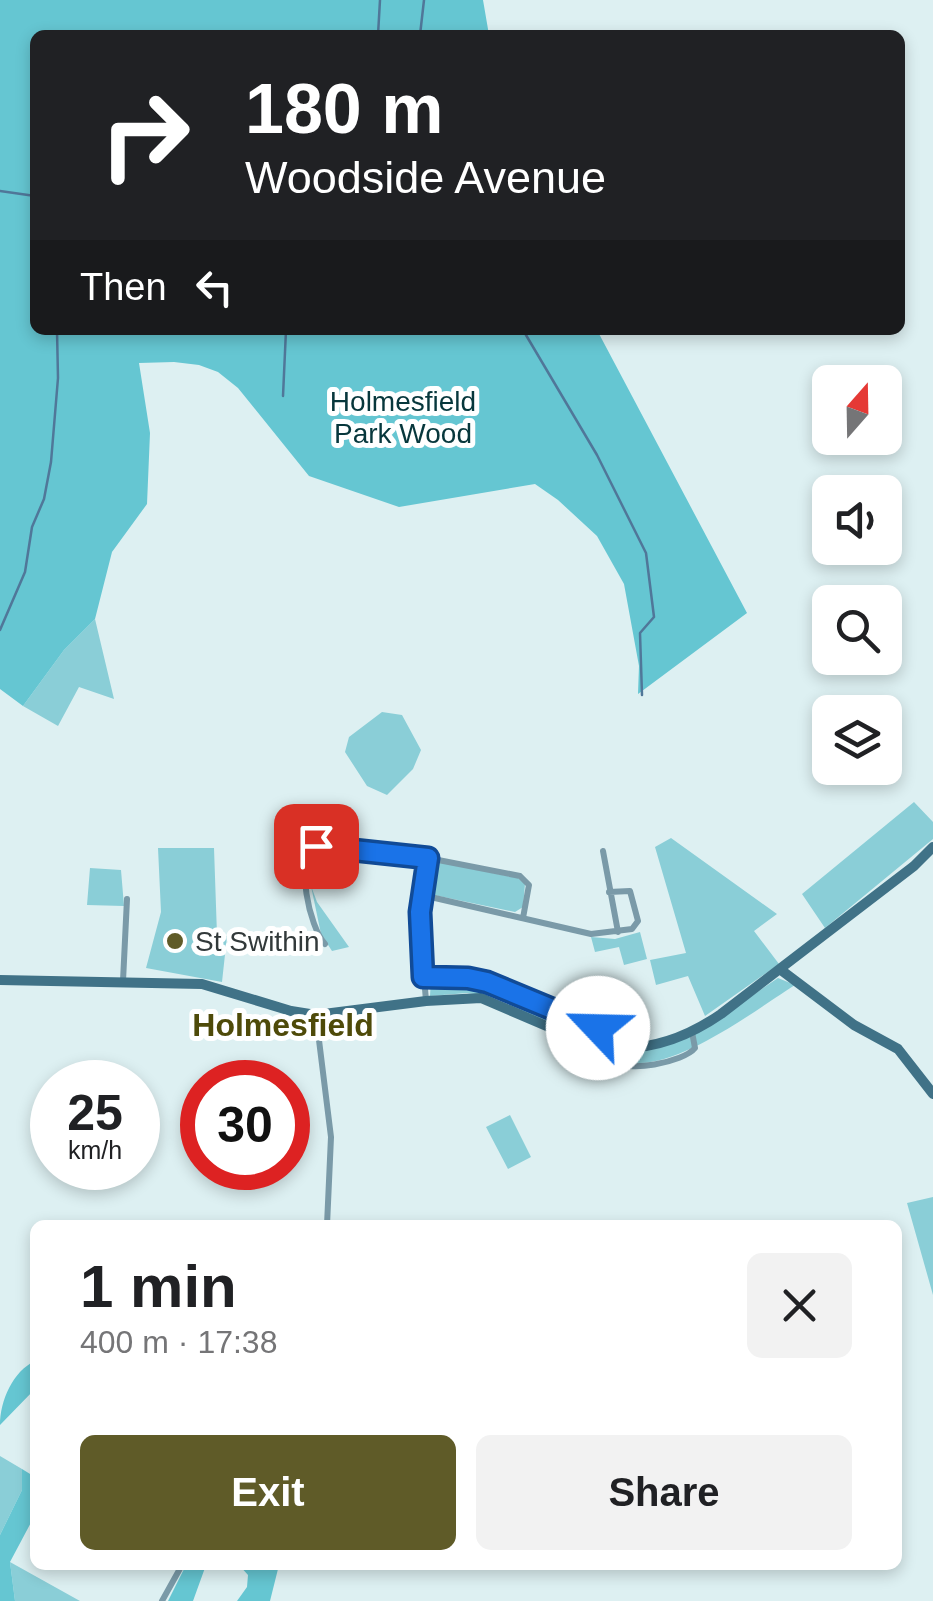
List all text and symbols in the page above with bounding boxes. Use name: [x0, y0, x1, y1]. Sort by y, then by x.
icon: right: [80, 70, 210, 200]
text: 180 m: [245, 70, 443, 148]
text: Woodside Avenue: [245, 152, 606, 203]
icon: left: [187, 260, 242, 315]
text: Then: [80, 266, 167, 308]
north arrow: [812, 365, 902, 455]
map controls: [812, 365, 902, 785]
park label: Holmesfield Park Wood: [330, 386, 476, 449]
button: sound: [812, 475, 902, 565]
button: search: [812, 585, 902, 675]
button: layers: [812, 695, 902, 785]
pin: [274, 804, 359, 889]
icon: arrive: [289, 819, 344, 874]
place label: St Swithin: [195, 926, 320, 957]
marker: St Swithin: [164, 930, 186, 952]
position arrow: [546, 976, 650, 1080]
district label: Holmesfield: [192, 1007, 374, 1043]
speed limit sign: 30: [180, 1060, 310, 1190]
text: 25: [67, 1085, 123, 1141]
text: km/h: [68, 1136, 122, 1164]
text: 1 min: [80, 1253, 237, 1320]
button: close: [747, 1253, 852, 1358]
text: 400 m · 17:38: [80, 1324, 277, 1360]
button: Exit: [80, 1435, 456, 1550]
button: Share: [476, 1435, 852, 1550]

